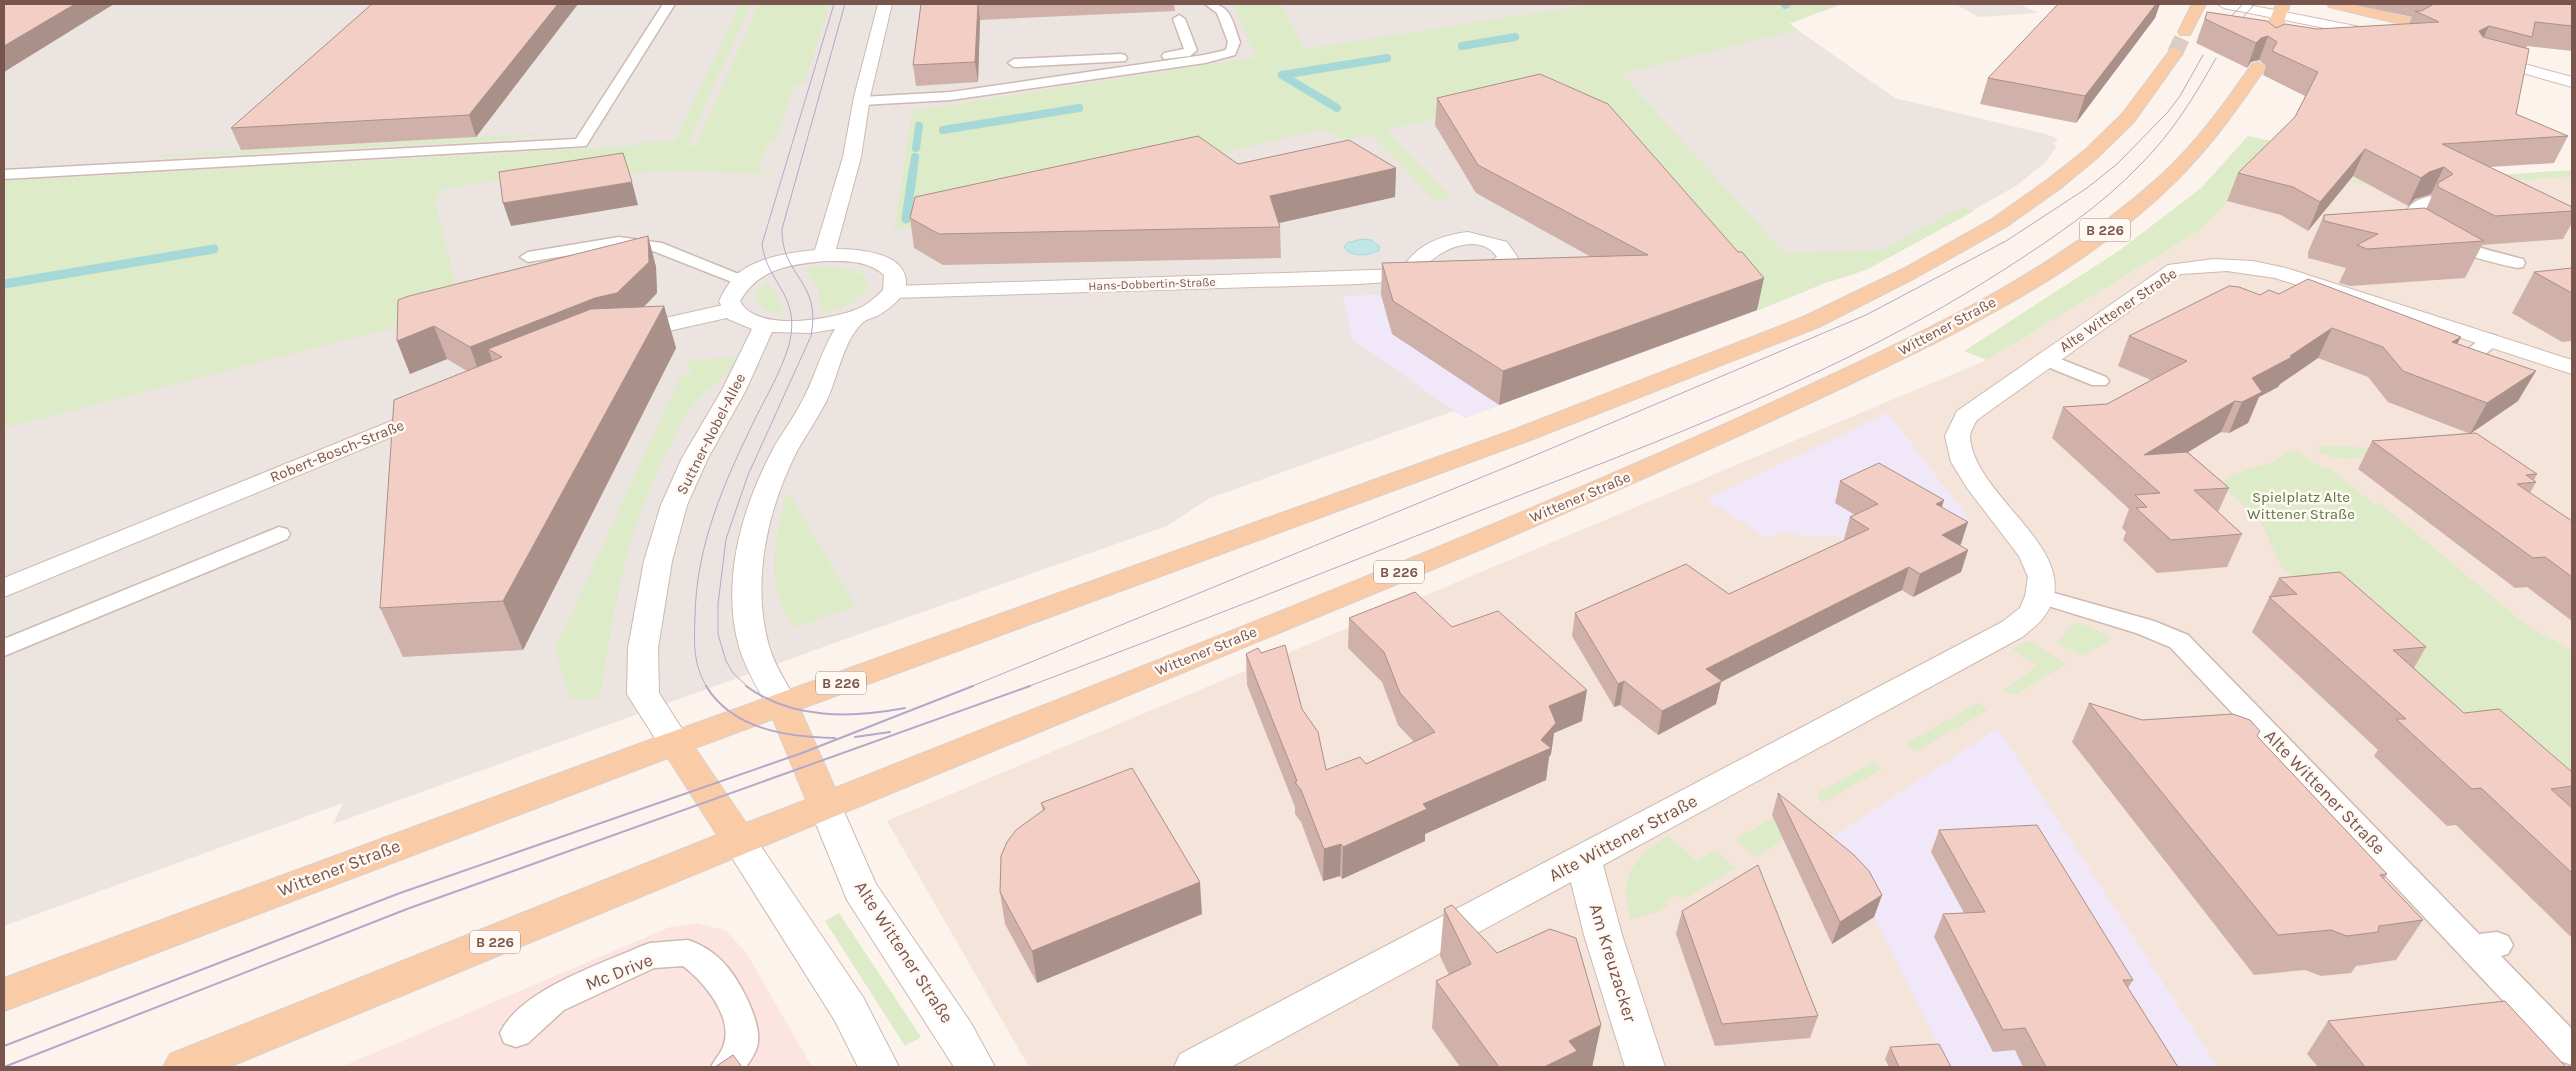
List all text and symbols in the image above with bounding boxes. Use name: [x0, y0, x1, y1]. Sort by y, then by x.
road number: B 226: [2080, 218, 2130, 242]
street label: Alte Wittener Straße: [2056, 264, 2180, 356]
street label: Hans-Dobbertin-Straße: [1088, 275, 1216, 293]
street label: Wittener Straße: [1895, 293, 1999, 359]
street label: Suttner-Nobel-Allee: [673, 370, 749, 498]
street label: Robert-Bosch-Straße: [267, 416, 407, 486]
street label: Wittener Straße: [1527, 468, 1633, 526]
park label: Spielplatz Alte Wittener Straße: [2247, 488, 2355, 523]
road number: B 226: [1374, 560, 1424, 584]
street label: Wittener Straße: [1153, 622, 1259, 680]
road number: B 226: [816, 671, 866, 694]
street label: Alte Wittener Straße: [2260, 725, 2390, 859]
street label: Alte Wittener Straße: [1545, 790, 1701, 886]
street label: Wittener Straße: [275, 835, 403, 901]
street label: Alte Wittener Straße: [850, 877, 958, 1027]
street label: Am Kreuzacker: [1585, 901, 1642, 1025]
road number: B 226: [470, 930, 520, 954]
street label: Mc Drive: [582, 949, 656, 995]

